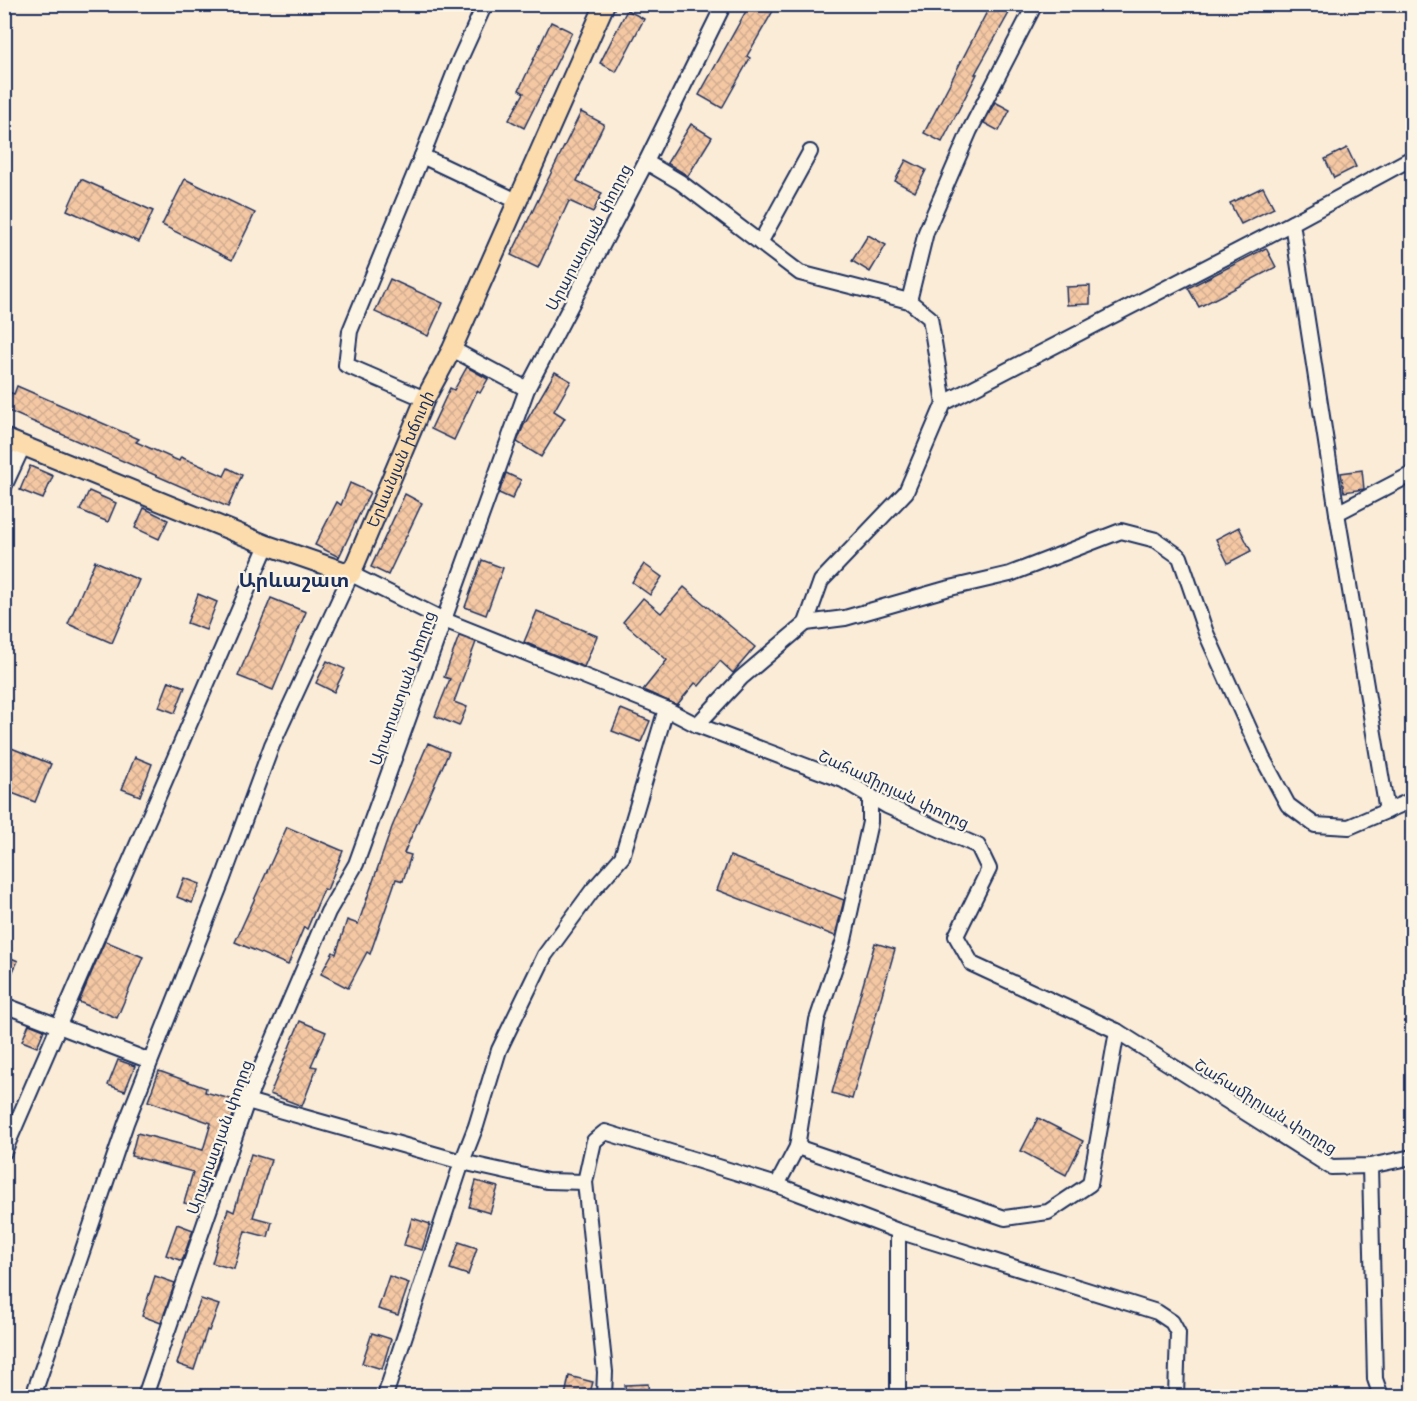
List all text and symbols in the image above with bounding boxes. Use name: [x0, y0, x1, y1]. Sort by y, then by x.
street label: Արարատյան փողոց: [543, 161, 635, 314]
street label: Երևանյան խճուղի: [364, 388, 438, 530]
district label: Արևաշատ: [239, 569, 349, 592]
street label: Արարատյան փողոց: [367, 608, 439, 768]
street label: Շահամիրյան փողոց: [815, 747, 972, 833]
street label: Շահամիրյան փողոց: [1191, 1056, 1340, 1158]
street label: Արարատյան փողոց: [184, 1057, 256, 1217]

